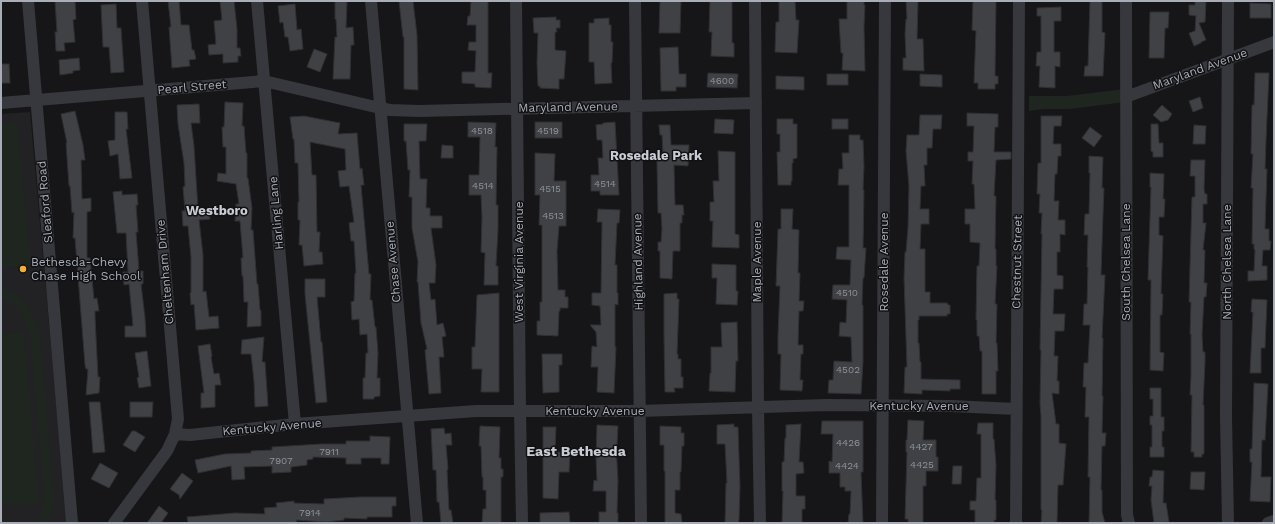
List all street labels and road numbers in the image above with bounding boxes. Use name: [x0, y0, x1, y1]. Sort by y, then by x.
street label: Maryland Avenue: [1151, 45, 1249, 93]
street label: Pearl Street: [157, 77, 227, 97]
street label: Maryland Avenue: [518, 99, 618, 115]
street label: Sleaford Road: [34, 160, 56, 244]
street label: Harling Lane: [266, 176, 286, 250]
street label: West Virginia Avenue: [512, 201, 526, 323]
street label: South Chelsea Lane: [1119, 203, 1133, 321]
street label: North Chelsea Lane: [1220, 204, 1234, 320]
street label: Rosedale Avenue: [877, 212, 891, 312]
street label: Highland Avenue: [630, 213, 646, 311]
street label: Chestnut Street: [1009, 215, 1025, 309]
street label: Cheltenham Drive: [153, 219, 177, 325]
street label: Chase Avenue: [382, 221, 404, 303]
street label: Maple Avenue: [750, 221, 764, 303]
street label: Kentucky Avenue: [869, 399, 969, 413]
street label: Kentucky Avenue: [545, 404, 645, 418]
street label: Kentucky Avenue: [222, 416, 322, 438]

